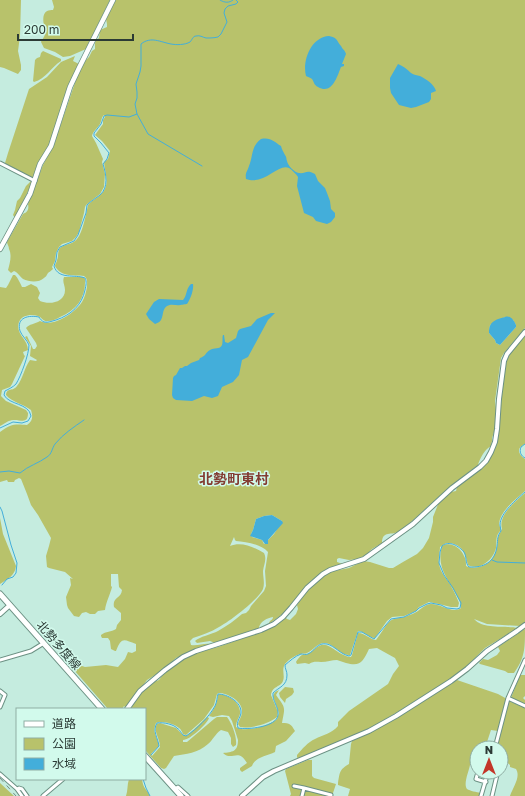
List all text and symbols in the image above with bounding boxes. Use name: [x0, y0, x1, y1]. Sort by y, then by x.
scale bar: [18, 16, 133, 42]
text: 200 m: [24, 22, 59, 37]
district label: 北勢町東村: [199, 470, 269, 487]
street label: 北勢多度線: [34, 617, 84, 673]
legend: [16, 708, 146, 780]
text: 道路: [52, 716, 76, 731]
text: 公園: [52, 736, 76, 751]
north arrow: [469, 740, 509, 780]
text: N: [485, 743, 493, 756]
text: 水域: [52, 756, 76, 771]

